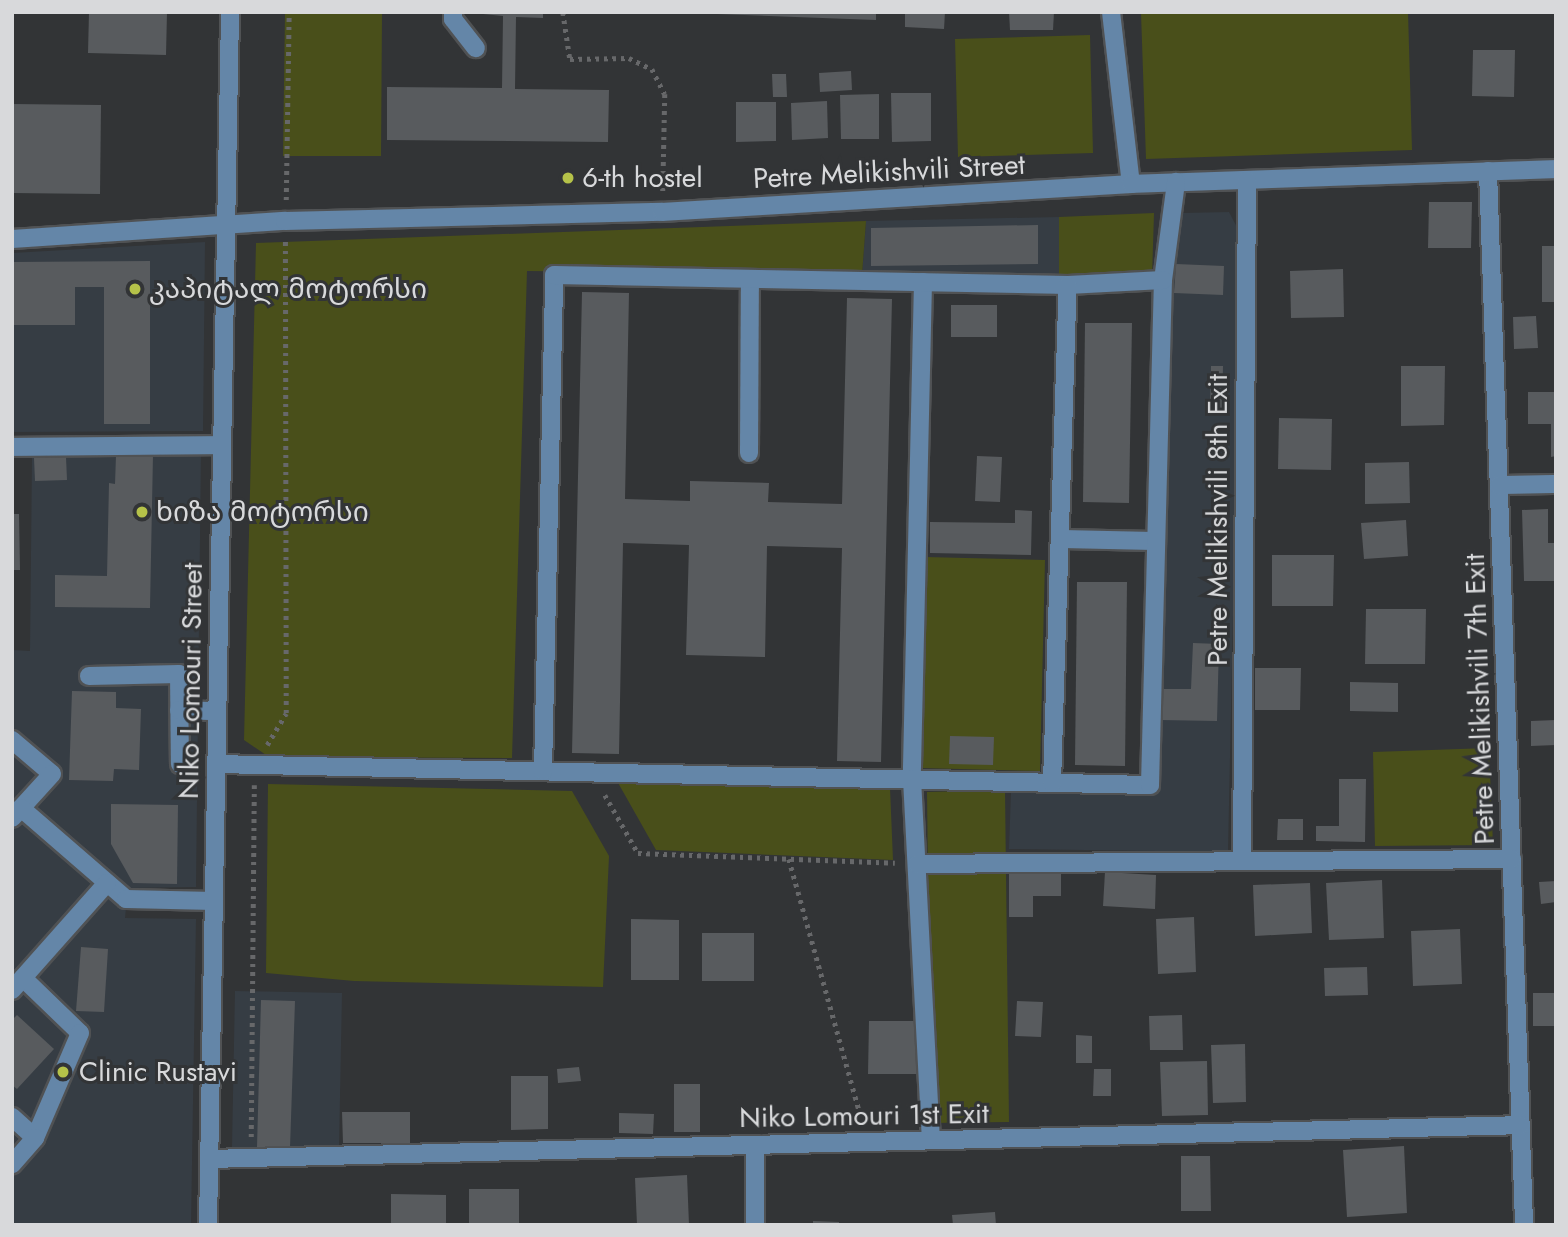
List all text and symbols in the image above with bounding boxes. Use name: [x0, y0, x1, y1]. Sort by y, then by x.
street label: Petre Melikishvili Street: [752, 148, 1026, 196]
place label: 6-th hostel: [582, 161, 703, 195]
marker: 6-th hostel: [560, 170, 576, 186]
place label: კაპიტალ მოტორსი: [149, 272, 427, 306]
marker: კაპიტალ მოტორსი: [127, 281, 143, 297]
street label: Petre Melikishvili 8th Exit: [1201, 374, 1235, 666]
place label: ხიზა მოტორსი: [156, 495, 369, 529]
marker: ხიზა მოტორსი: [134, 504, 150, 520]
street label: Petre Melikishvili 7th Exit: [1458, 553, 1502, 845]
street label: Niko Lomouri Street: [172, 563, 210, 799]
place label: Clinic Rustavi: [79, 1055, 237, 1089]
marker: Clinic Rustavi: [53, 1062, 73, 1082]
street label: Niko Lomouri 1st Exit: [739, 1097, 989, 1135]

